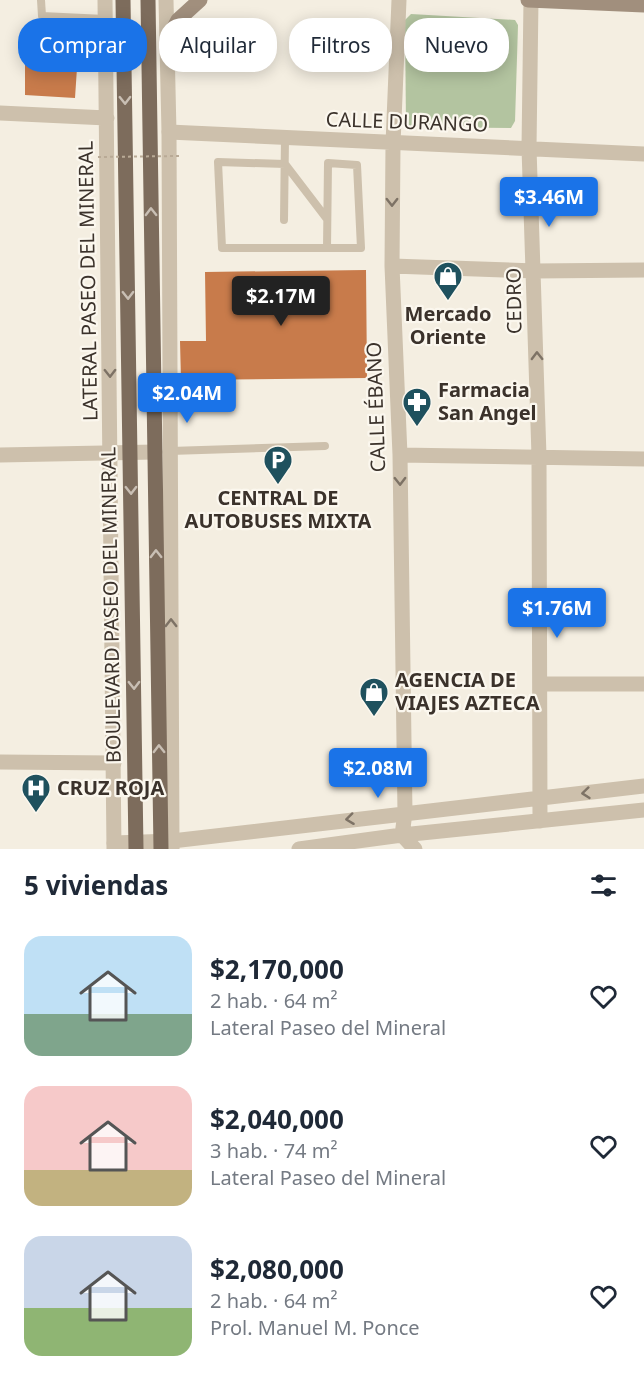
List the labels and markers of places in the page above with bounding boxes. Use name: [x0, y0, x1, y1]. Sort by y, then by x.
pin: $3.46M: [500, 177, 598, 228]
shop icon: Mercado Oriente: [432, 260, 464, 302]
pin: $2.17M: [232, 276, 330, 327]
place label: Mercado Oriente: [405, 300, 491, 350]
pin: $2.04M: [138, 373, 236, 424]
place label: Farmacia San Angel: [438, 376, 537, 426]
pharmacy icon: Farmacia San Angel: [401, 386, 433, 428]
parking icon: CENTRAL DE AUTOBUSES MIXTA: [262, 444, 294, 486]
place label: CENTRAL DE AUTOBUSES MIXTA: [185, 484, 372, 534]
pin: $1.76M: [508, 588, 606, 639]
place label: AGENCIA DE VIAJES AZTECA: [395, 666, 540, 716]
shop icon: AGENCIA DE VIAJES AZTECA: [358, 676, 390, 718]
pin: $2.08M: [329, 748, 427, 799]
hospital icon: CRUZ ROJA: [20, 772, 52, 814]
place label: CRUZ ROJA: [57, 774, 164, 801]

